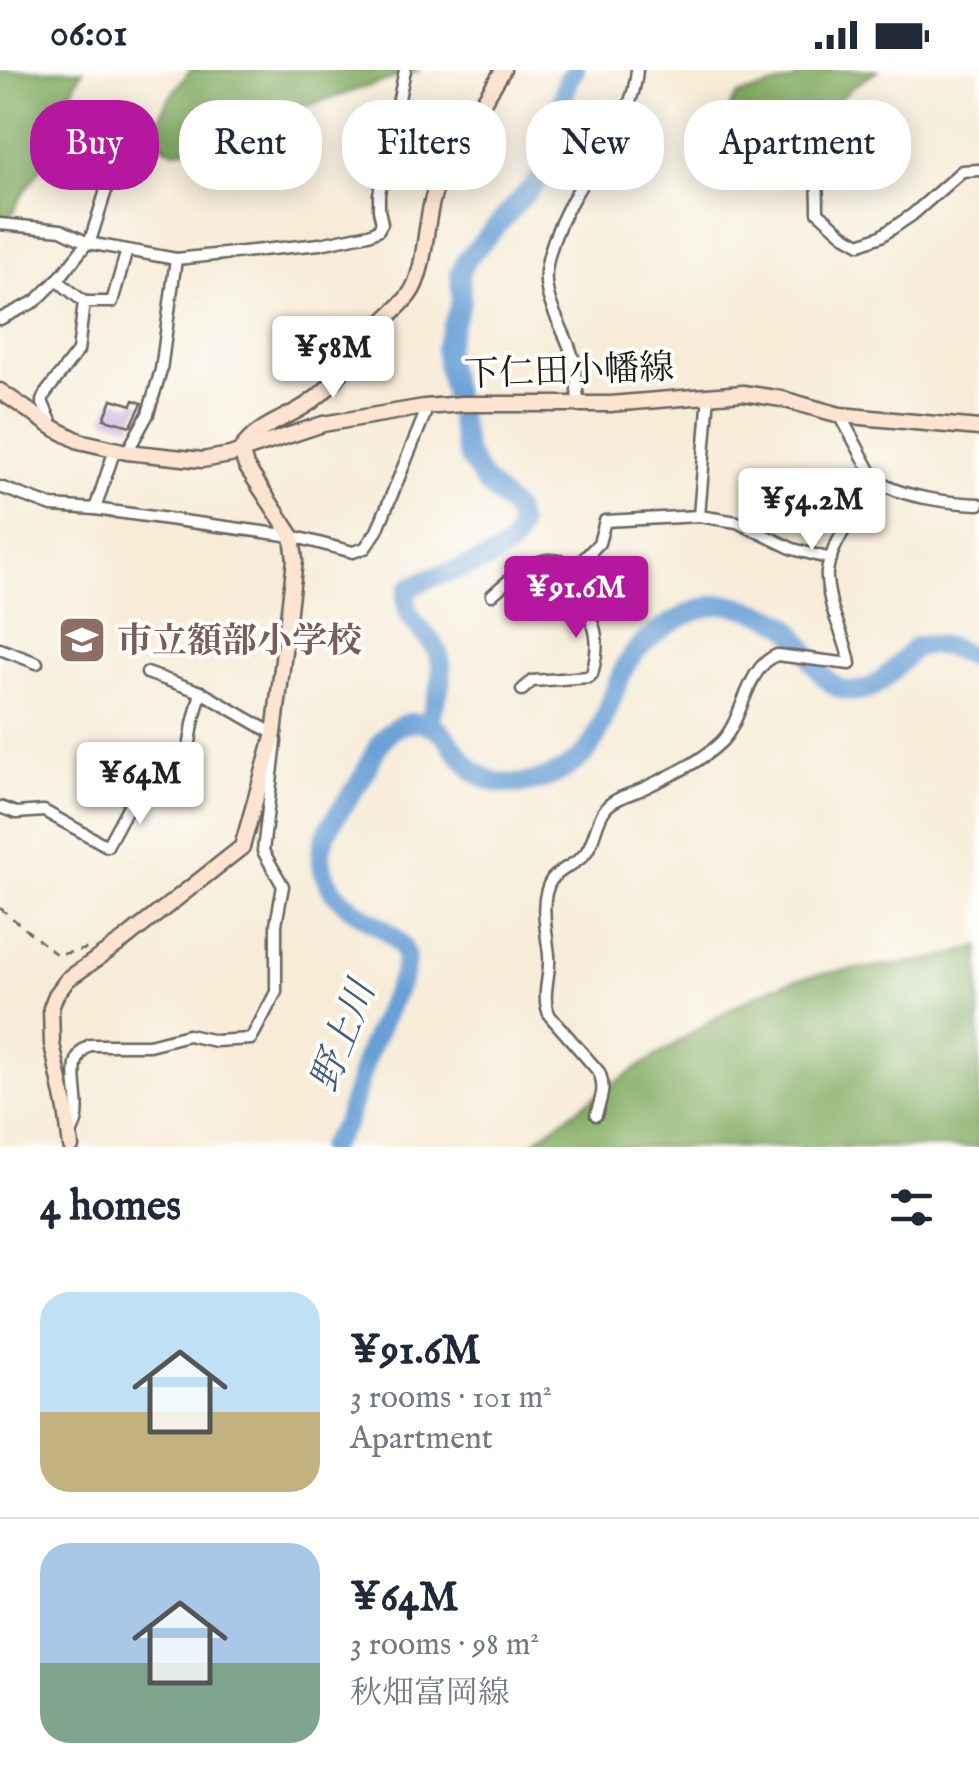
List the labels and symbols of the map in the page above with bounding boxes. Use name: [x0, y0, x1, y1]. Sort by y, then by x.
pin: ¥58M: [274, 316, 392, 401]
street label: 下仁田小幡線: [463, 346, 675, 399]
pin: ¥54.2M: [731, 468, 893, 553]
pin: ¥91.6M: [495, 556, 657, 641]
school or university icon: 市立額部小学校: [56, 614, 108, 666]
place label: 市立額部小学校: [117, 620, 362, 665]
pin: ¥64M: [81, 742, 199, 827]
water label: 野上川: [302, 972, 389, 1099]

